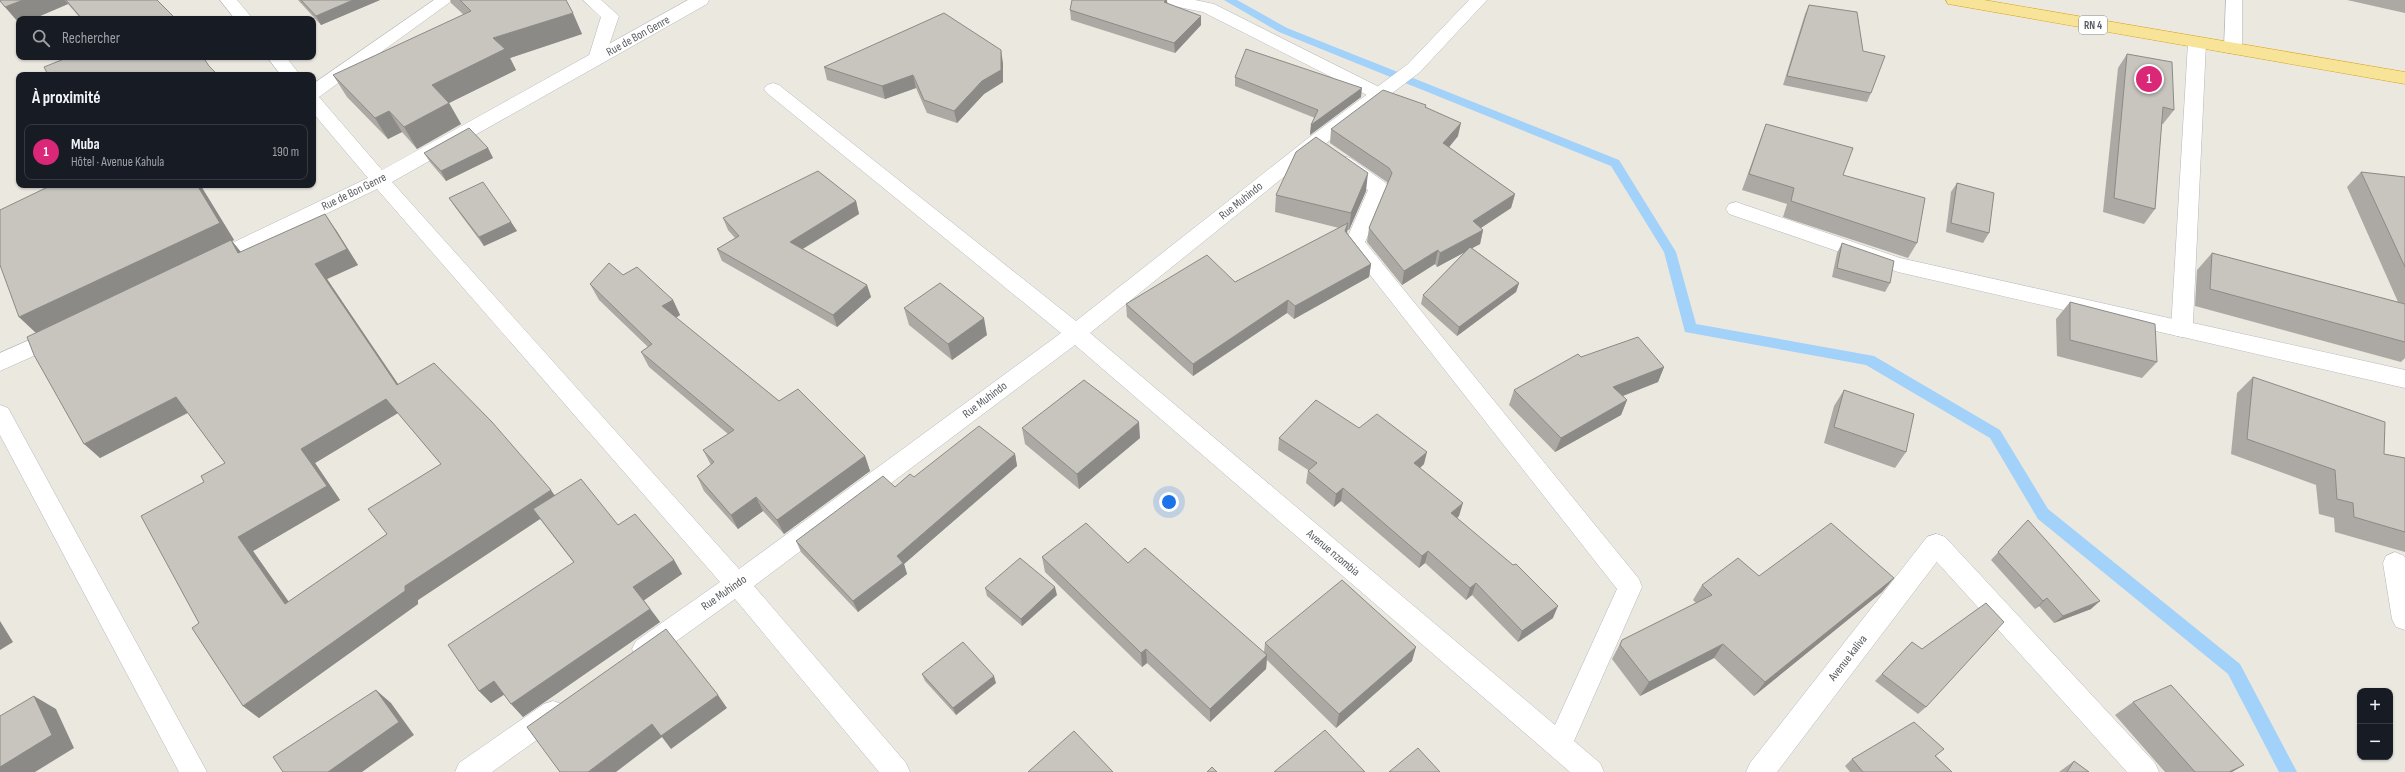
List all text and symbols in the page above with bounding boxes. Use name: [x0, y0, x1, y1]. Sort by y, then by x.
street label: Rue de Bon Genre: [604, 12, 673, 60]
search box: [16, 16, 316, 60]
road number: RN 4: [2079, 16, 2107, 34]
icon: search: [30, 27, 52, 49]
text: Rechercher: [62, 29, 120, 48]
pin: 1: [2136, 64, 2162, 94]
text: À proximité: [32, 88, 100, 108]
text: Muba: [71, 135, 100, 154]
text: 1: [43, 144, 49, 160]
text: 190 m: [272, 144, 299, 160]
text: Hôtel · Avenue Kahula: [71, 154, 164, 170]
street label: Rue de Bon Genre: [319, 170, 389, 214]
street label: Rue Muhindo: [1216, 179, 1266, 223]
street label: Rue Muhindo: [960, 378, 1010, 422]
your location: [1159, 492, 1179, 512]
street label: Avenue nzombia: [1302, 526, 1363, 580]
street label: Rue Muhindo: [698, 572, 750, 614]
street label: Avenue kaliva: [1825, 632, 1871, 685]
map controls: [2357, 688, 2393, 760]
button: +: [2357, 688, 2393, 724]
button: −: [2357, 724, 2393, 760]

